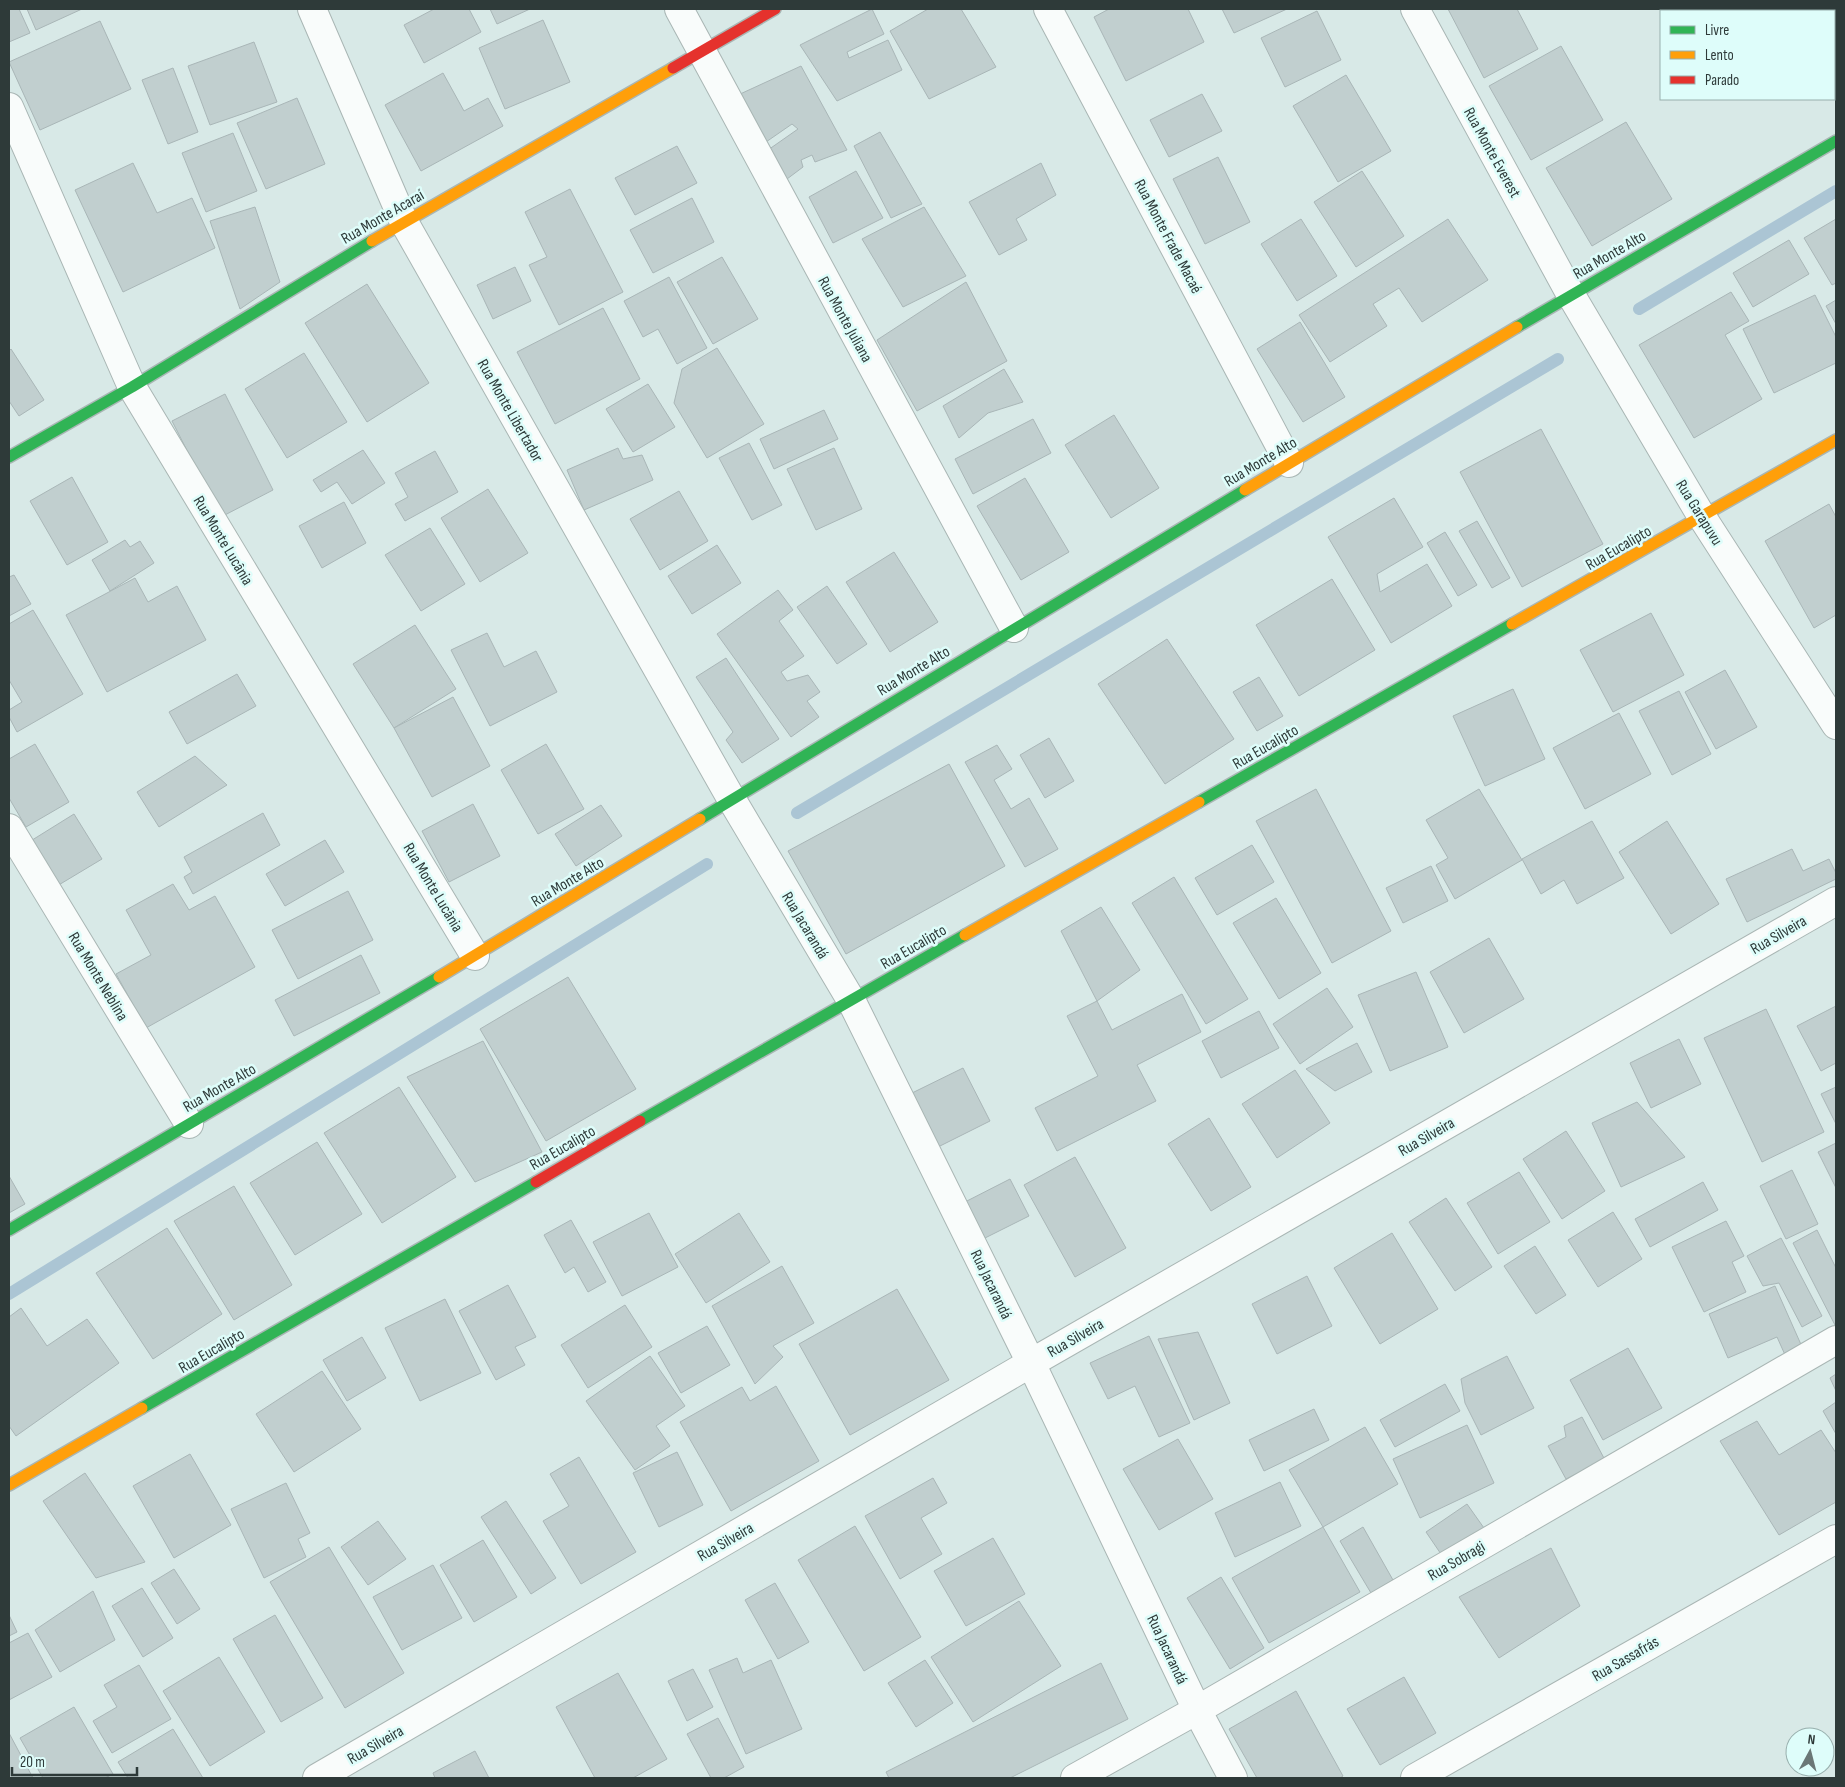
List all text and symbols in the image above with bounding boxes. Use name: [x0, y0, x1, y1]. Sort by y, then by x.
legend: [1660, 10, 1835, 100]
text: Livre: [1705, 21, 1729, 40]
text: Lento: [1705, 46, 1734, 65]
text: Parado: [1705, 71, 1739, 90]
street label: Rua Monte Everest: [1459, 104, 1524, 201]
street label: Rua Monte Frade Macaé: [1130, 177, 1206, 297]
street label: Rua Monte Acaraí: [338, 186, 428, 249]
street label: Rua Monte Alto: [1570, 227, 1650, 284]
street label: Rua Monte Juliana: [813, 274, 876, 366]
street label: Rua Monte Libertador: [473, 356, 547, 466]
street label: Rua Monte Alto: [1221, 433, 1300, 491]
street label: Rua Garapuvu: [1671, 477, 1726, 549]
street label: Rua Monte Lucânia: [189, 493, 257, 589]
street label: Rua Eucalipto: [1583, 522, 1655, 575]
street label: Rua Monte Alto: [874, 642, 953, 700]
street label: Rua Eucalipto: [1230, 721, 1302, 774]
street label: Rua Monte Lucânia: [399, 840, 467, 936]
street label: Rua Monte Alto: [528, 853, 607, 911]
street label: Rua Jacarandá: [777, 889, 832, 963]
street label: Rua Silveira: [1747, 912, 1810, 959]
street label: Rua Eucalipto: [878, 921, 950, 974]
street label: Rua Monte Neblina: [64, 929, 132, 1025]
street label: Rua Monte Alto: [180, 1060, 260, 1117]
street label: Rua Silveira: [1395, 1114, 1458, 1161]
street label: Rua Eucalipto: [527, 1122, 599, 1175]
street label: Rua Jacarandá: [966, 1247, 1016, 1322]
street label: Rua Silveira: [1044, 1315, 1107, 1362]
street label: Rua Eucalipto: [176, 1325, 248, 1378]
street label: Rua Silveira: [694, 1519, 757, 1566]
street label: Rua Sobragi: [1425, 1537, 1489, 1585]
street label: Rua Jacarandá: [1142, 1612, 1191, 1688]
street label: Rua Sassafrás: [1589, 1632, 1663, 1686]
street label: Rua Silveira: [344, 1722, 407, 1769]
north arrow: [1785, 1727, 1835, 1777]
text: N: [1807, 1731, 1816, 1748]
scale bar: [12, 1744, 138, 1776]
text: 20 m: [20, 1753, 45, 1772]

